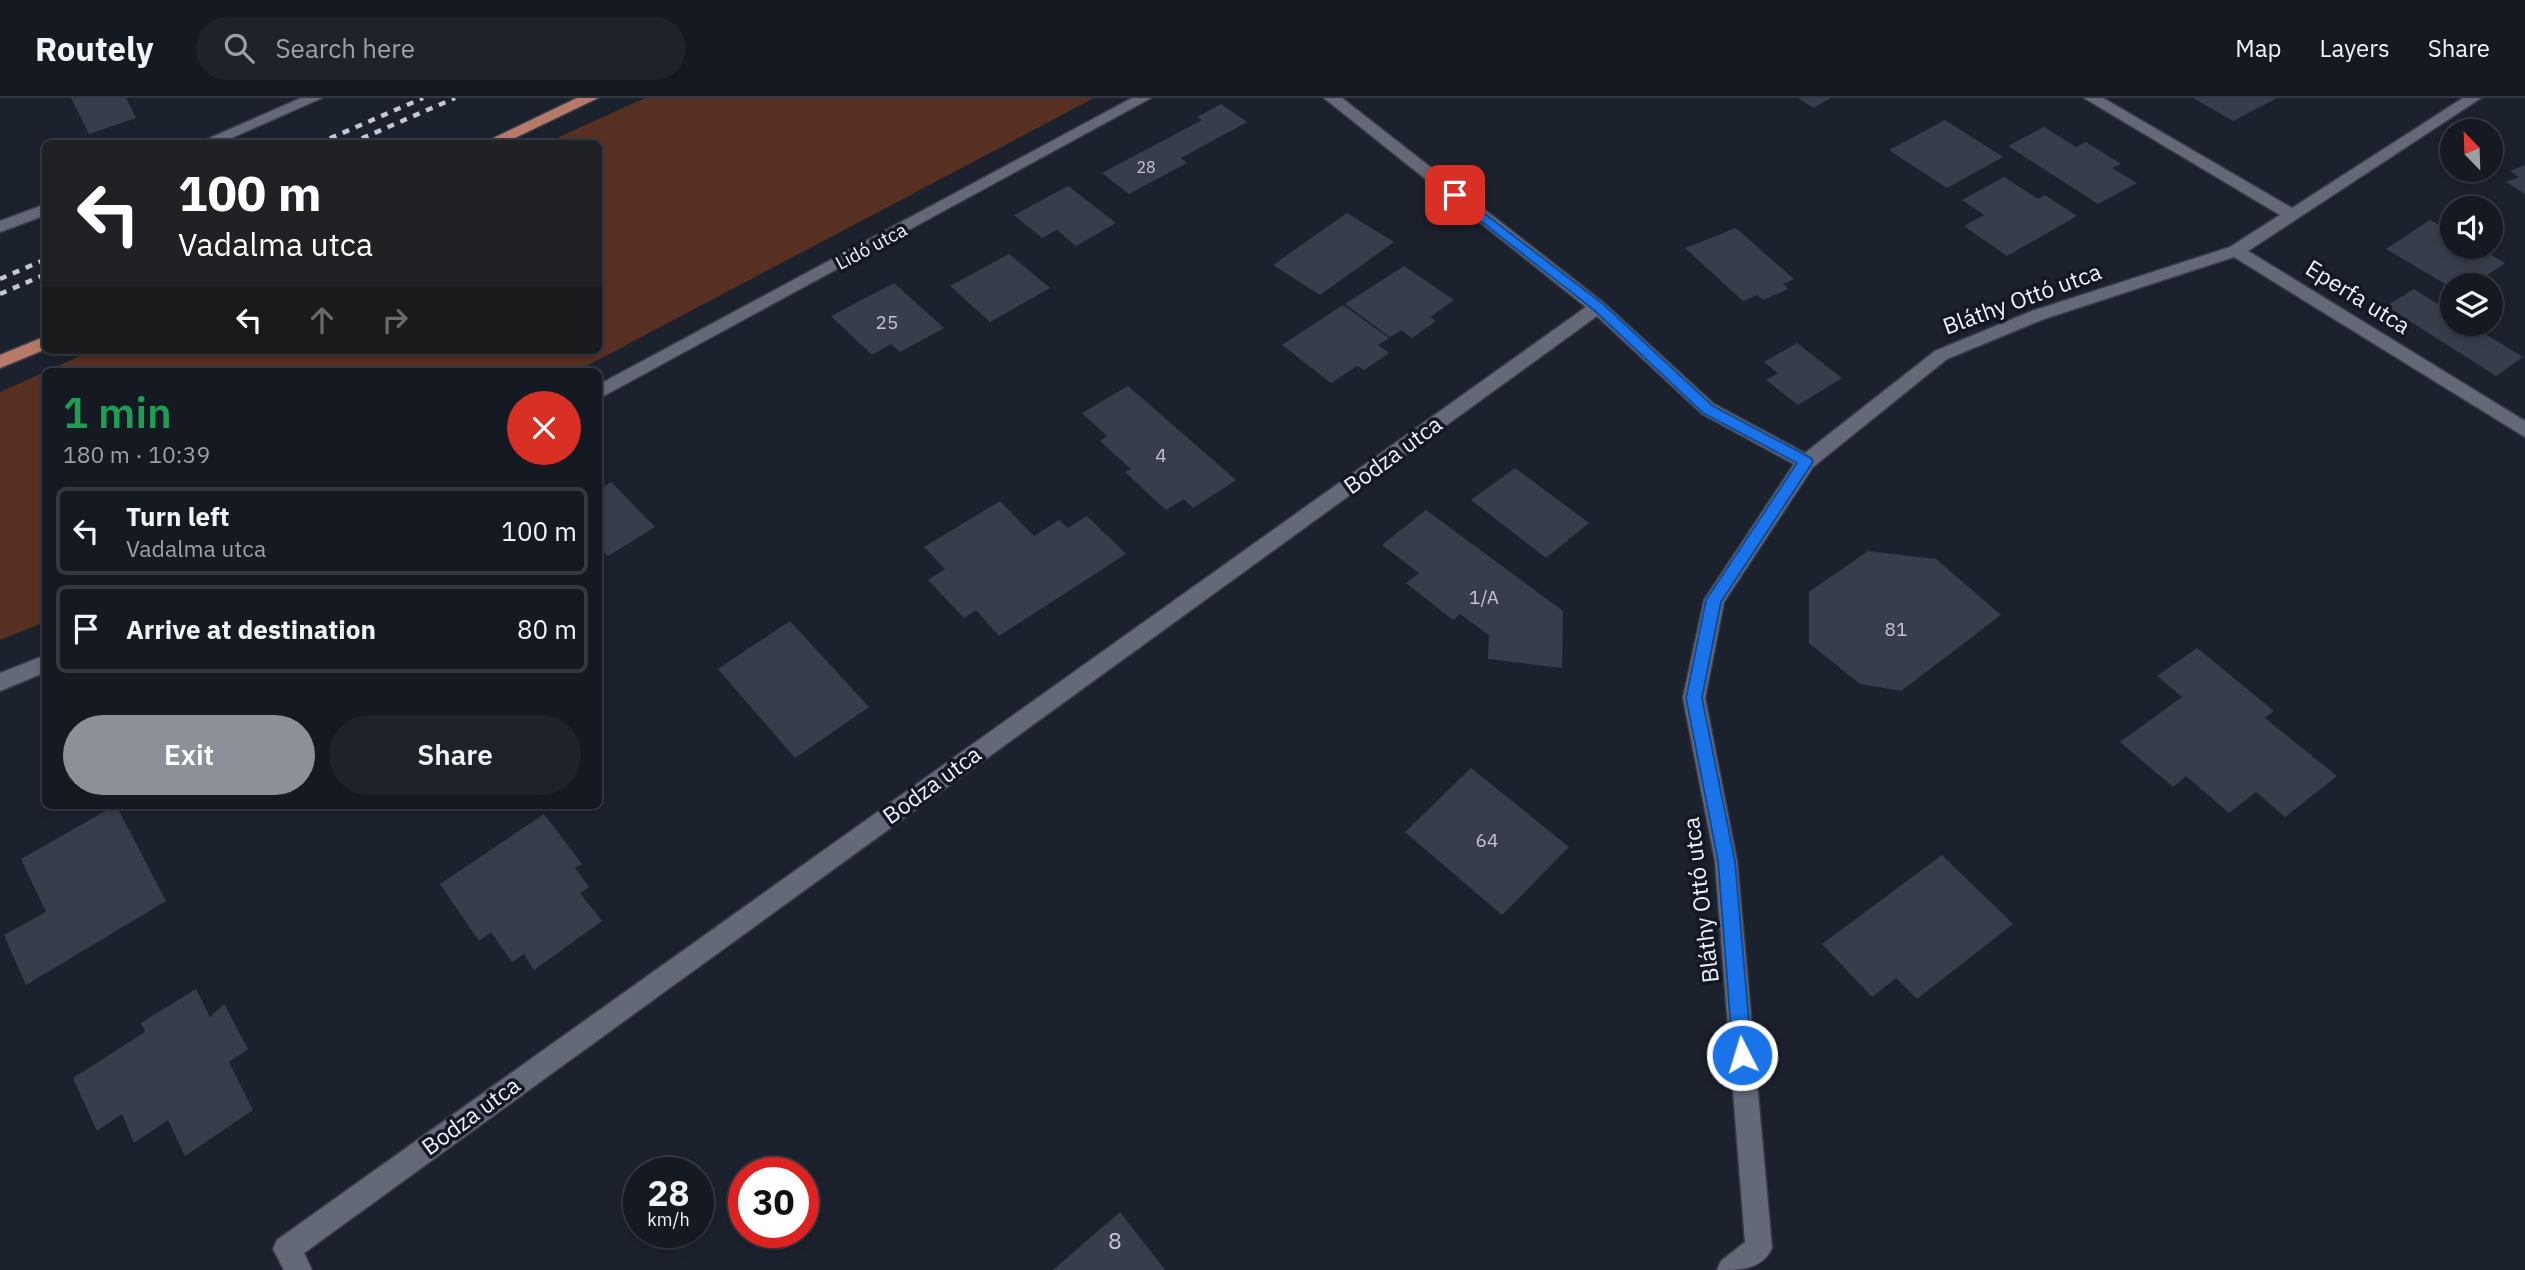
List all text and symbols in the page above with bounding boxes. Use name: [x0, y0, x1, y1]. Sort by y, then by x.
search box: [196, 17, 686, 80]
text: Routely: [35, 27, 154, 70]
icon: search: [220, 29, 258, 67]
text: Search here: [276, 31, 415, 65]
text: Map: [2235, 32, 2282, 64]
text: Layers: [2320, 32, 2390, 64]
text: Share: [2428, 32, 2490, 64]
north arrow: [2440, 119, 2502, 182]
map controls: [2440, 119, 2503, 336]
house number: 28: [1136, 157, 1156, 177]
text: 100 m: [178, 161, 322, 224]
pin: [1425, 165, 1485, 225]
icon: left: [63, 168, 154, 259]
icon: arrive: [1436, 176, 1474, 214]
button: sound: [2440, 196, 2503, 259]
street label: Lidó utca: [831, 217, 911, 275]
text: Vadalma utca: [178, 223, 373, 265]
street label: Eperfa utca: [2301, 252, 2417, 340]
street label: Bláthy Ottó utca: [1938, 255, 2105, 341]
button: layers: [2440, 273, 2503, 336]
icon: left: [230, 301, 268, 339]
icon: ahead: [303, 301, 341, 339]
icon: right: [376, 301, 414, 339]
house number: 25: [876, 310, 898, 334]
text: 1 min: [63, 385, 172, 440]
button: close: [507, 391, 581, 465]
street label: Bodza utca: [1337, 408, 1448, 500]
text: 180 m · 10:39: [63, 439, 210, 469]
house number: 4: [1155, 443, 1167, 467]
text: Turn left: [126, 499, 229, 533]
icon: left: [67, 512, 105, 550]
text: 100 m: [501, 514, 577, 548]
text: Vadalma utca: [126, 533, 266, 563]
house number: 1/A: [1469, 585, 1499, 609]
icon: arrive: [67, 610, 105, 648]
text: Arrive at destination: [126, 612, 376, 646]
text: 80 m: [517, 612, 577, 646]
house number: 81: [1885, 617, 1907, 641]
button: Exit: [63, 715, 315, 795]
button: Share: [329, 715, 581, 795]
street label: Bodza utca: [876, 738, 987, 830]
street label: Bláthy Ottó utca: [1675, 816, 1725, 985]
house number: 64: [1476, 828, 1498, 852]
position arrow: [1705, 1018, 1779, 1092]
street label: Bodza utca: [415, 1069, 526, 1161]
speed limit sign: 30: [728, 1157, 819, 1248]
text: 28: [647, 1170, 690, 1216]
text: km/h: [647, 1208, 690, 1231]
house number: 8: [1108, 1225, 1122, 1255]

